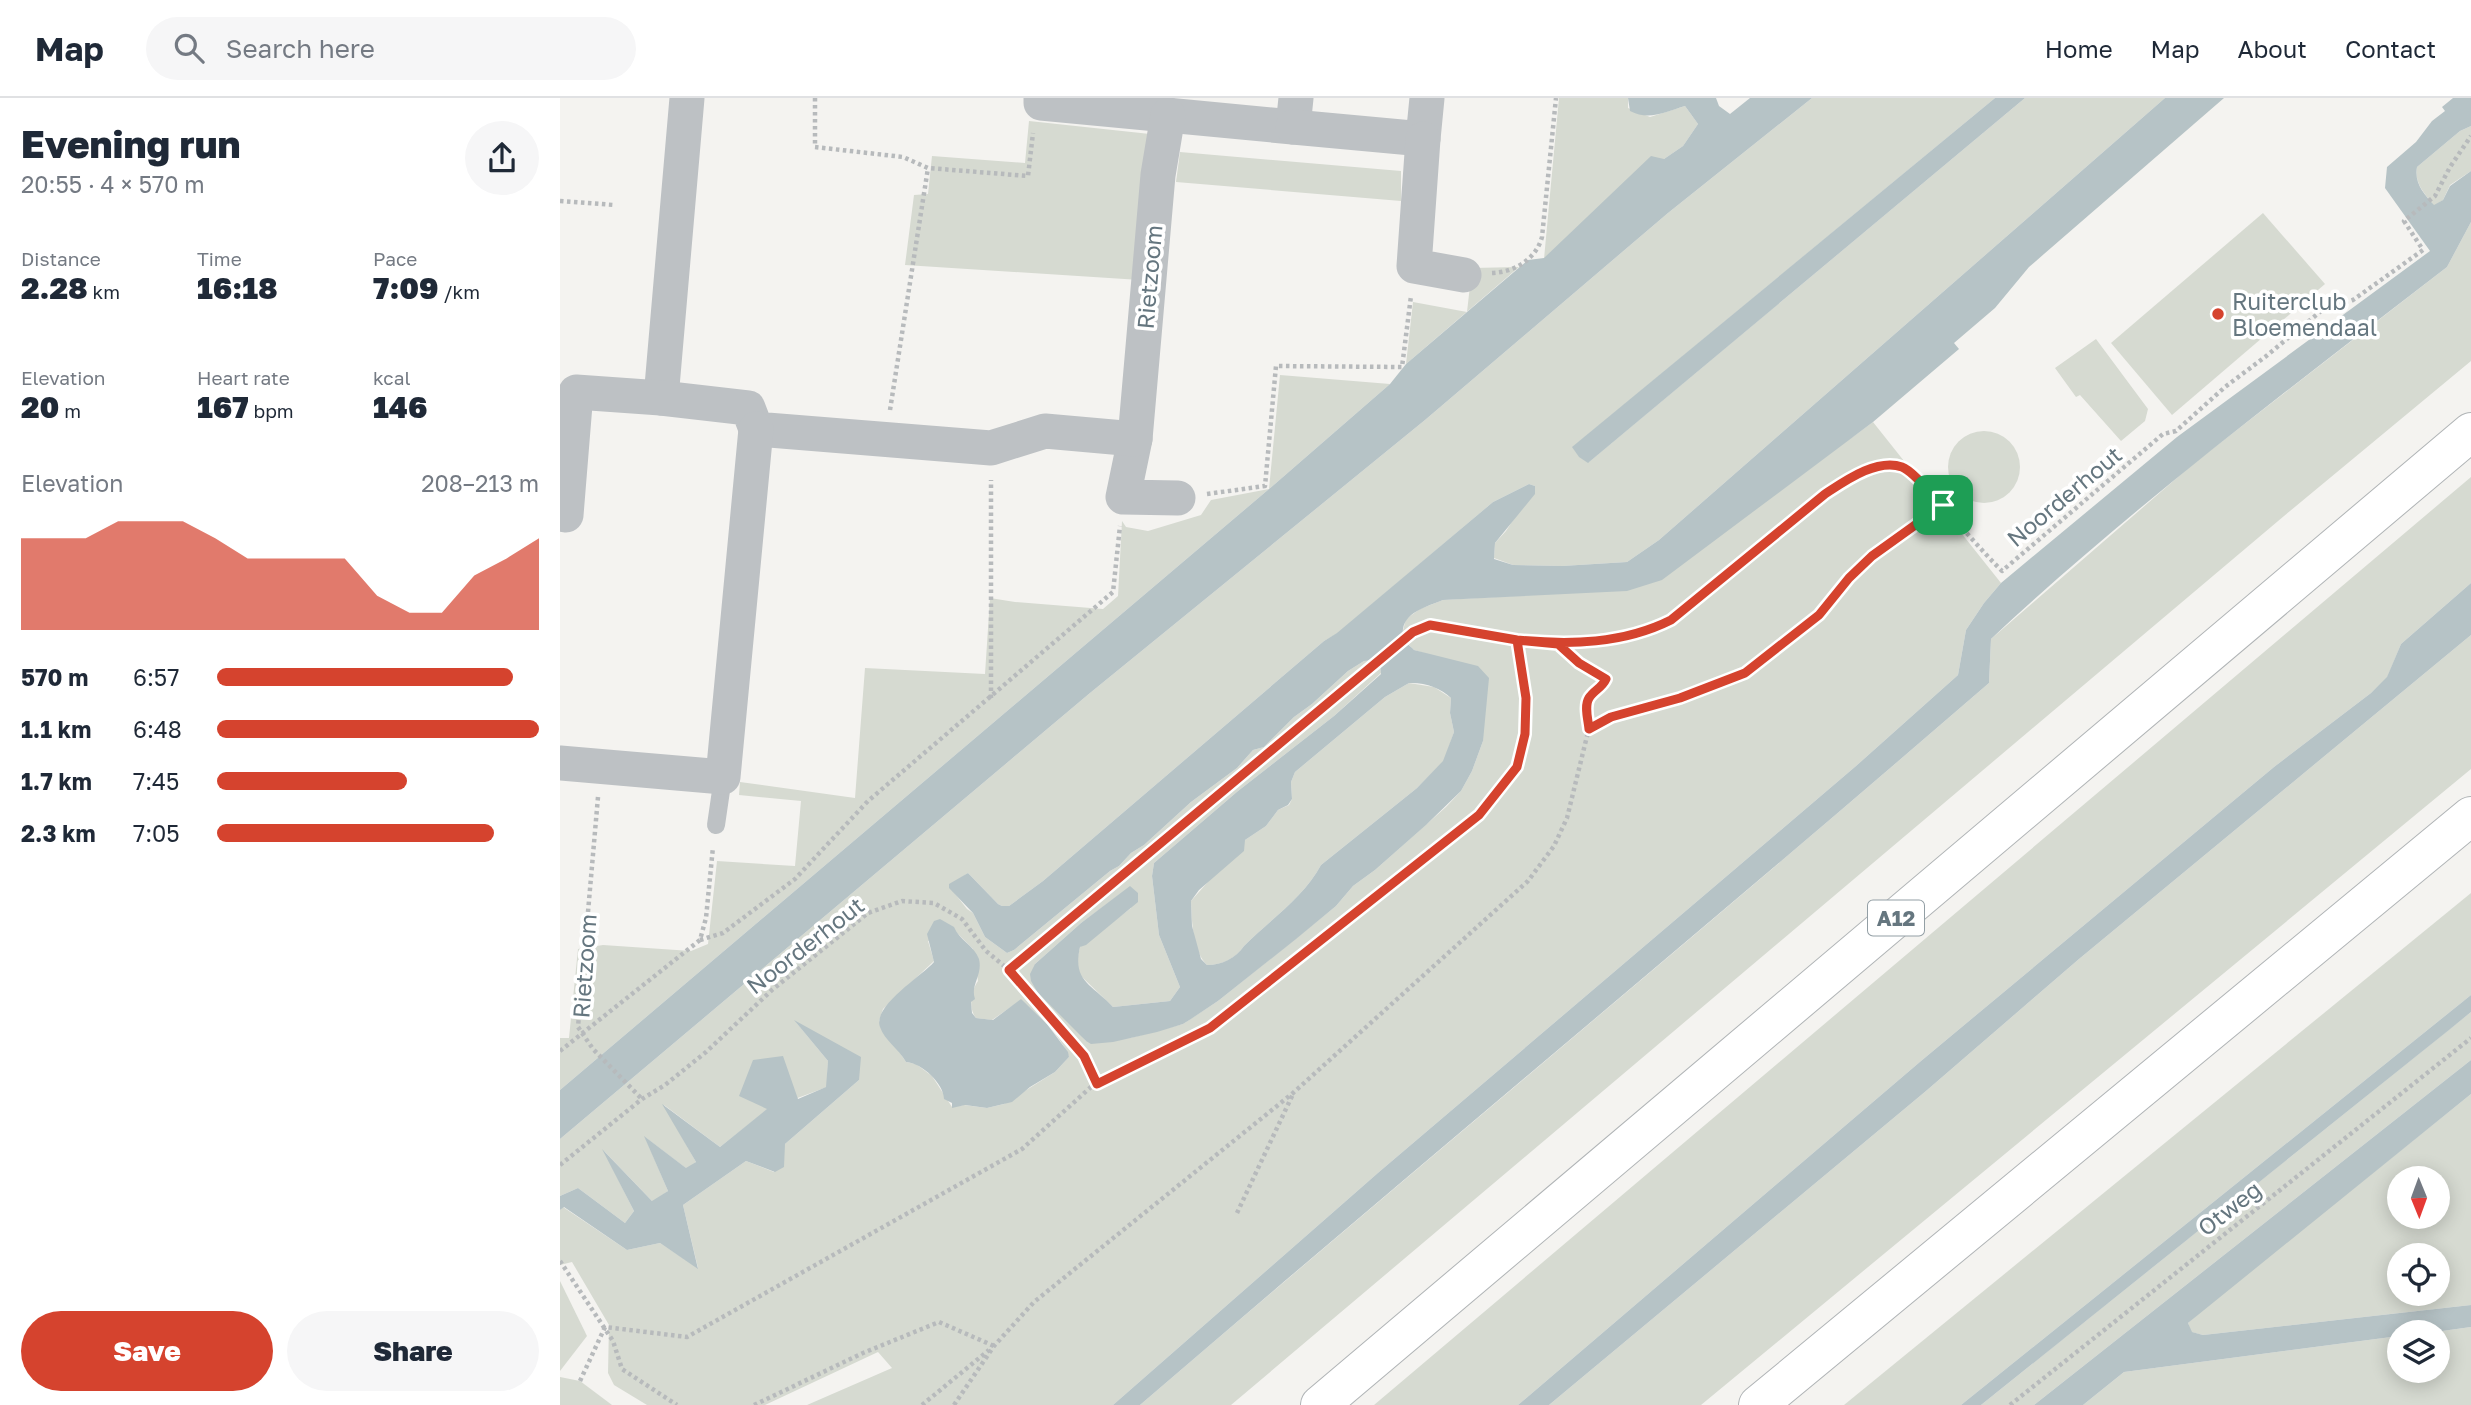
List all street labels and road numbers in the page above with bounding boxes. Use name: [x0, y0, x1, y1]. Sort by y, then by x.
street label: Rietzoom: [1130, 224, 1168, 330]
street label: Noorderhout: [2001, 440, 2127, 552]
street label: Noorderhout: [741, 890, 869, 1000]
road number: A12: [1868, 900, 1924, 936]
street label: Rietzoom: [566, 913, 602, 1019]
street label: Otweg: [2192, 1175, 2266, 1241]

